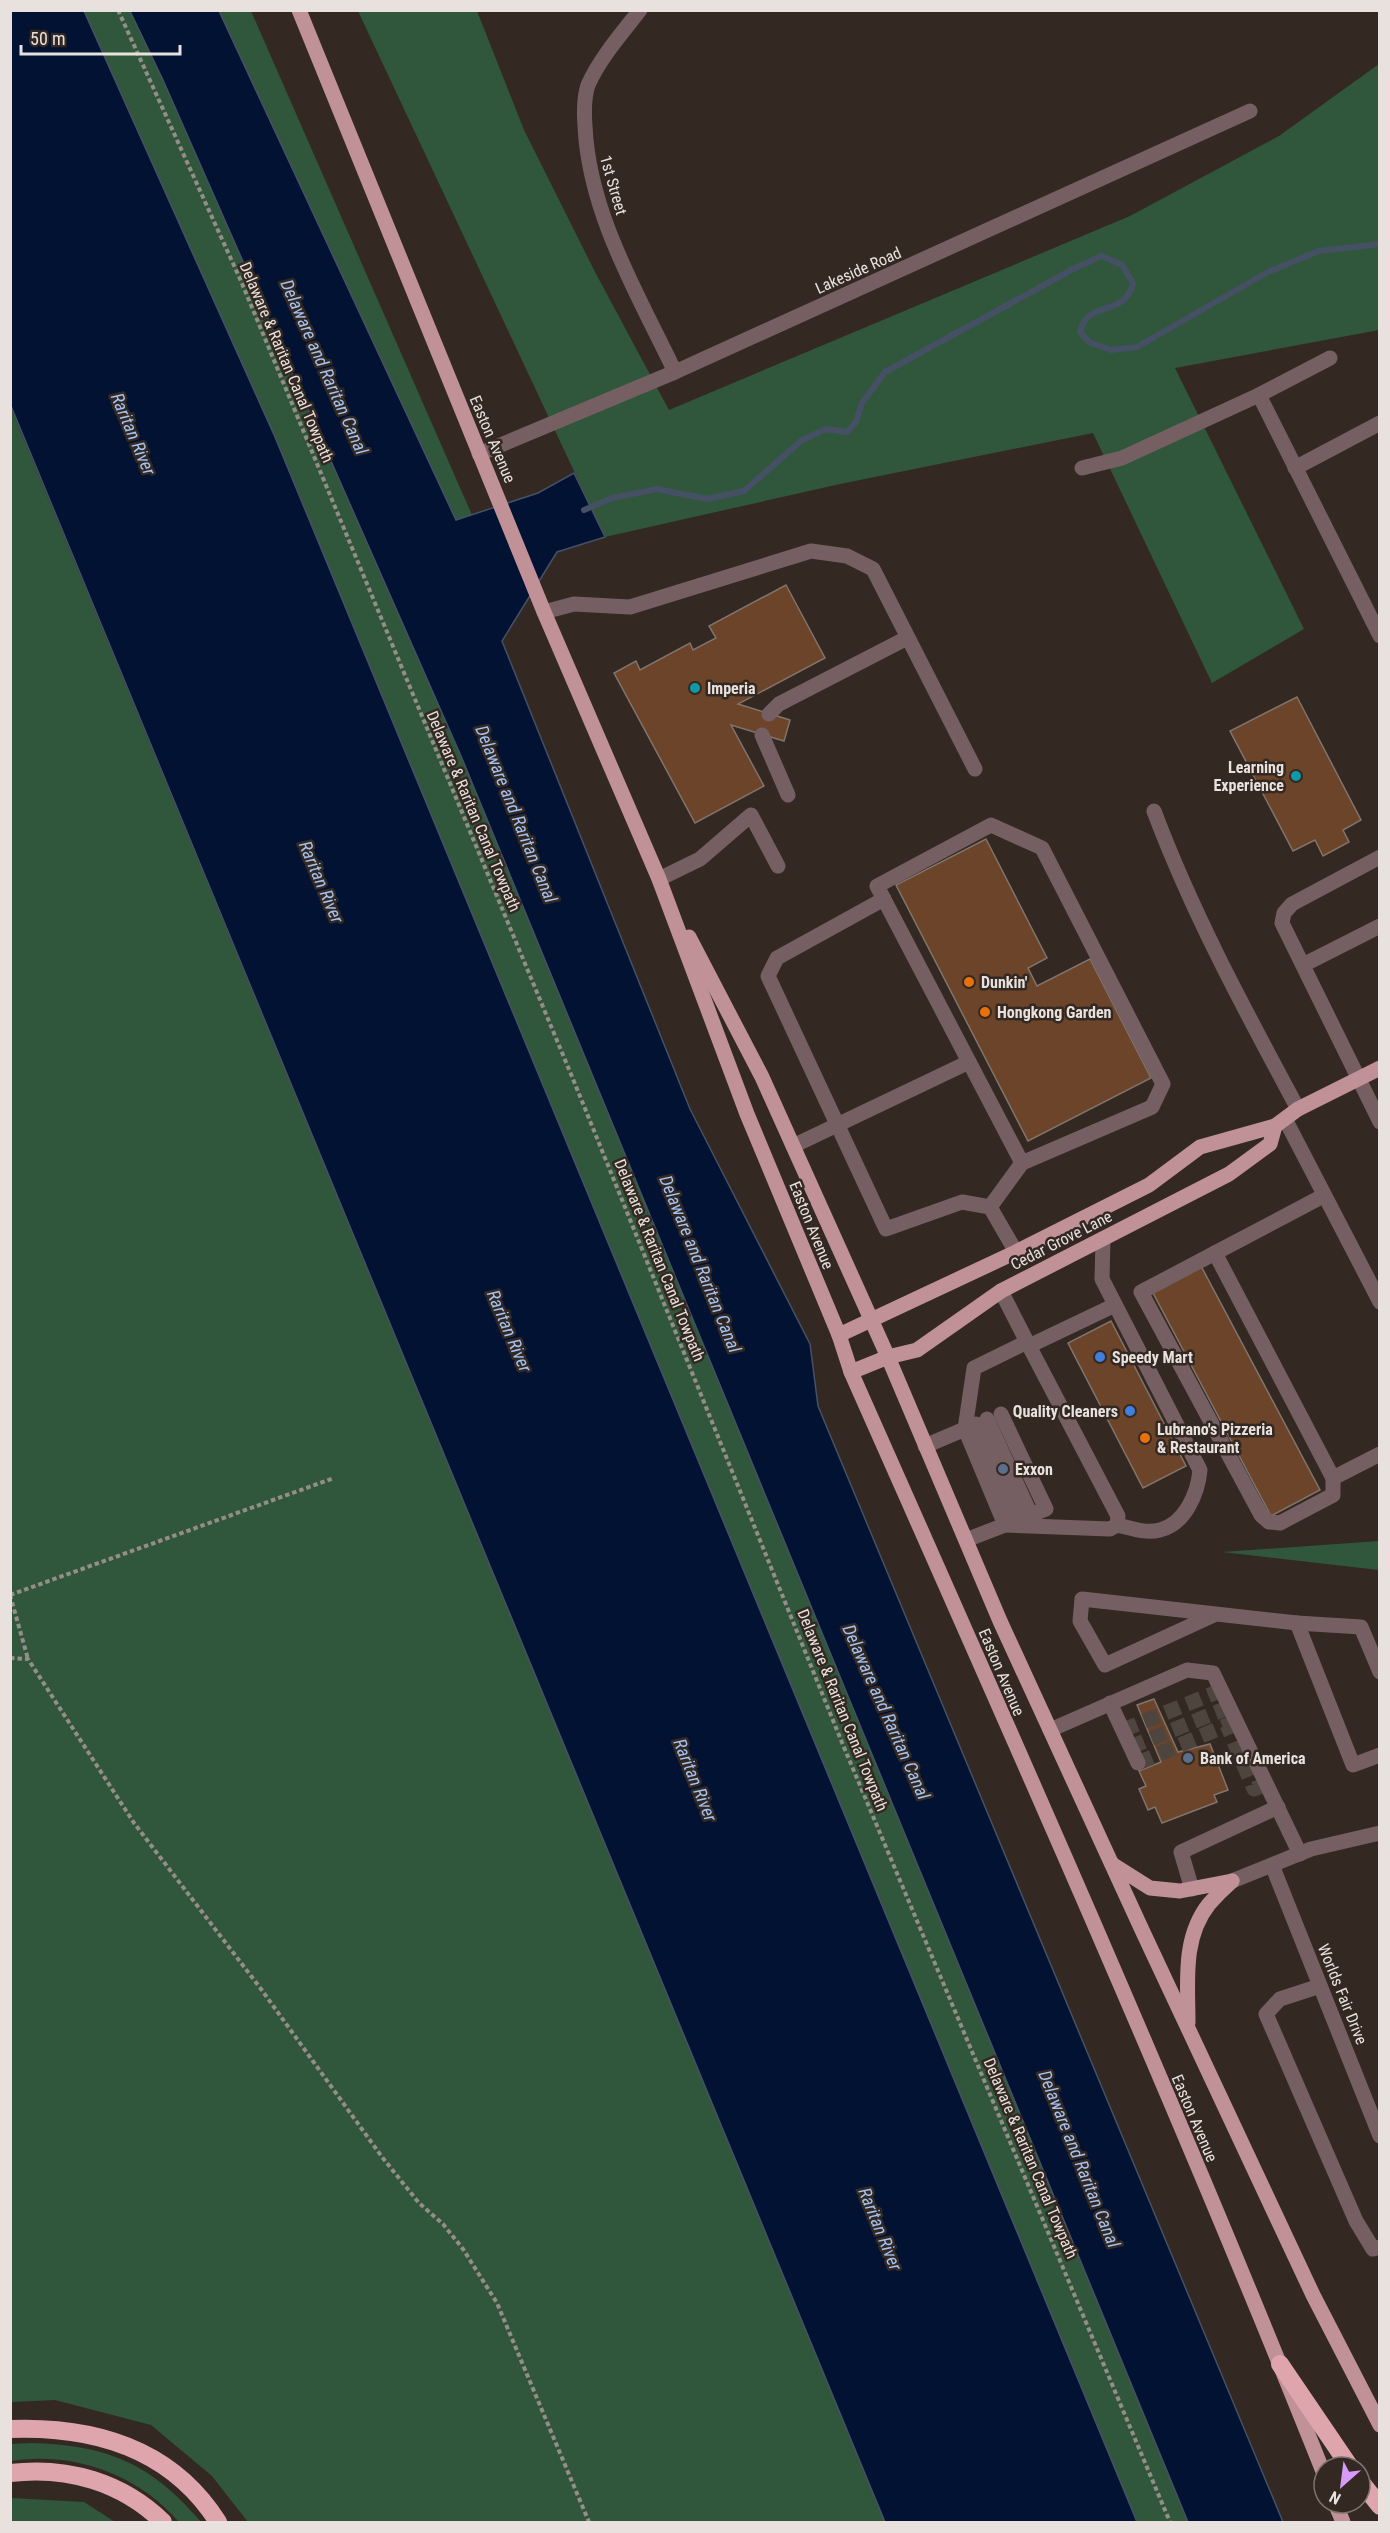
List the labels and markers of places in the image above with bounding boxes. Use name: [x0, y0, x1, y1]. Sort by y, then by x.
place label: Imperia: [707, 679, 756, 698]
marker: Imperia: [688, 681, 702, 695]
place label: Learning Experience: [1213, 758, 1284, 795]
marker: Learning Experience: [1289, 769, 1303, 783]
place label: Dunkin': [981, 973, 1028, 992]
marker: Dunkin': [962, 975, 976, 989]
place label: Hongkong Garden: [997, 1003, 1112, 1022]
marker: Hongkong Garden: [978, 1005, 992, 1019]
place label: Speedy Mart: [1112, 1348, 1193, 1367]
marker: Speedy Mart: [1093, 1350, 1107, 1364]
place label: Quality Cleaners: [1013, 1402, 1118, 1421]
marker: Quality Cleaners: [1123, 1404, 1137, 1418]
place label: Lubrano's Pizzeria & Restaurant: [1157, 1420, 1273, 1457]
marker: Lubrano's Pizzeria & Restaurant: [1138, 1431, 1152, 1445]
place label: Exxon: [1015, 1460, 1053, 1479]
marker: Exxon: [996, 1462, 1010, 1476]
place label: Bank of America: [1200, 1749, 1306, 1768]
marker: Bank of America: [1181, 1751, 1195, 1765]

